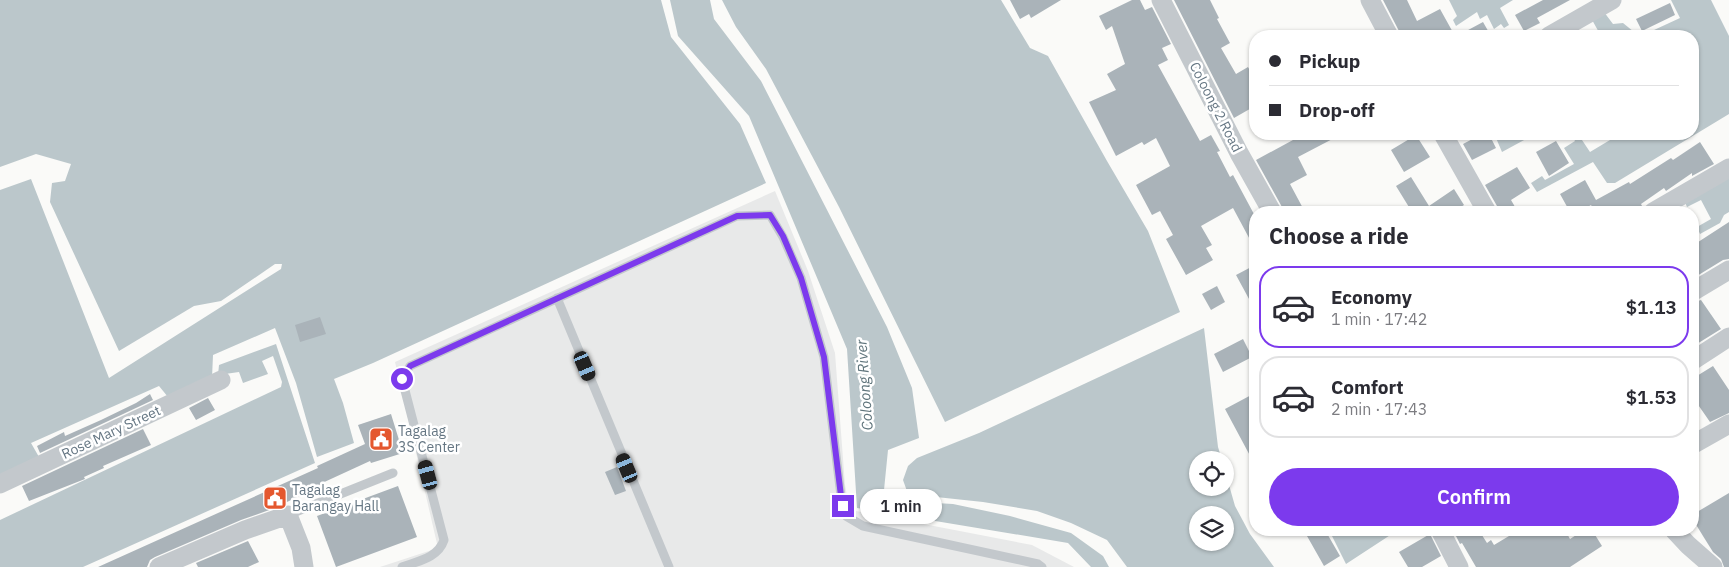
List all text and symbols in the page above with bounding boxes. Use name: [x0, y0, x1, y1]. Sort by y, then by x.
text: Pickup: [1299, 49, 1360, 73]
street label: Coloong 2 Road: [1186, 59, 1246, 155]
text: Drop-off: [1299, 98, 1375, 122]
text: Choose a ride: [1269, 221, 1409, 250]
icon: car: [1271, 285, 1316, 330]
text: Economy: [1331, 285, 1412, 309]
text: $1.13: [1626, 295, 1677, 319]
text: 1 min · 17:42: [1331, 309, 1427, 329]
water label: Coloong River: [851, 338, 877, 431]
car: [572, 349, 597, 383]
route start: [391, 368, 413, 390]
icon: car: [1271, 375, 1316, 420]
text: Comfort: [1331, 375, 1404, 399]
text: $1.53: [1626, 385, 1677, 409]
text: 2 min · 17:43: [1331, 399, 1427, 419]
street label: Rose Mary Street: [59, 401, 163, 463]
place label: Tagalag 3S Center: [398, 422, 460, 456]
public building icon: Tagalag 3S Center: [368, 426, 394, 452]
car: [614, 451, 639, 485]
map controls: [1189, 451, 1234, 551]
button: locate: [1189, 451, 1234, 496]
car: [416, 459, 439, 491]
button: Confirm: [1269, 468, 1679, 526]
place label: Tagalag Barangay Hall: [292, 481, 379, 515]
public building icon: Tagalag Barangay Hall: [262, 485, 288, 511]
callout: 1 min: [860, 488, 943, 524]
route end: [832, 495, 854, 517]
text: 1 min: [880, 496, 922, 516]
button: layers: [1189, 506, 1234, 551]

